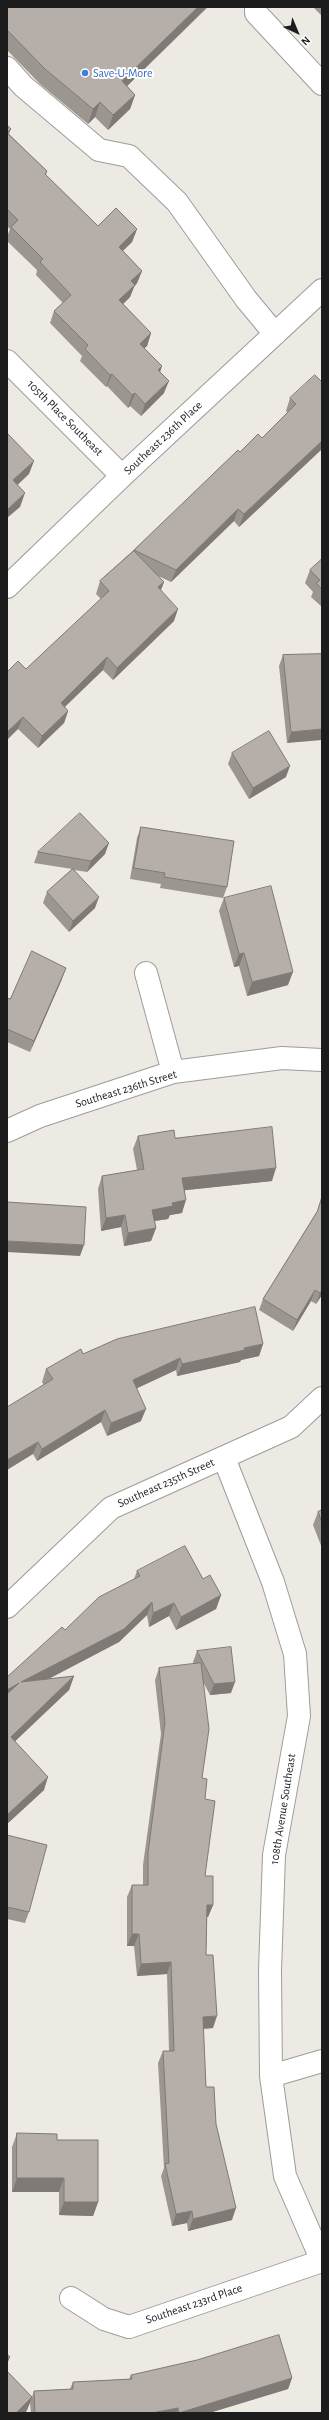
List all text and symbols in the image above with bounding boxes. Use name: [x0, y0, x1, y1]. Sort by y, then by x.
north arrow: [277, 12, 317, 52]
text: N: [299, 34, 312, 48]
place label: Save-U-More: [93, 66, 152, 80]
marker: Save-U-More: [80, 68, 90, 78]
street label: 105th Place Southeast: [24, 377, 106, 459]
street label: Southeast 236th Place: [121, 398, 205, 478]
street label: Southeast 236th Street: [74, 1067, 178, 1111]
street label: Southeast 235th Street: [115, 1455, 217, 1511]
street label: 108th Avenue Southeast: [267, 1753, 299, 1865]
street label: Southeast 233rd Place: [144, 2281, 244, 2327]

